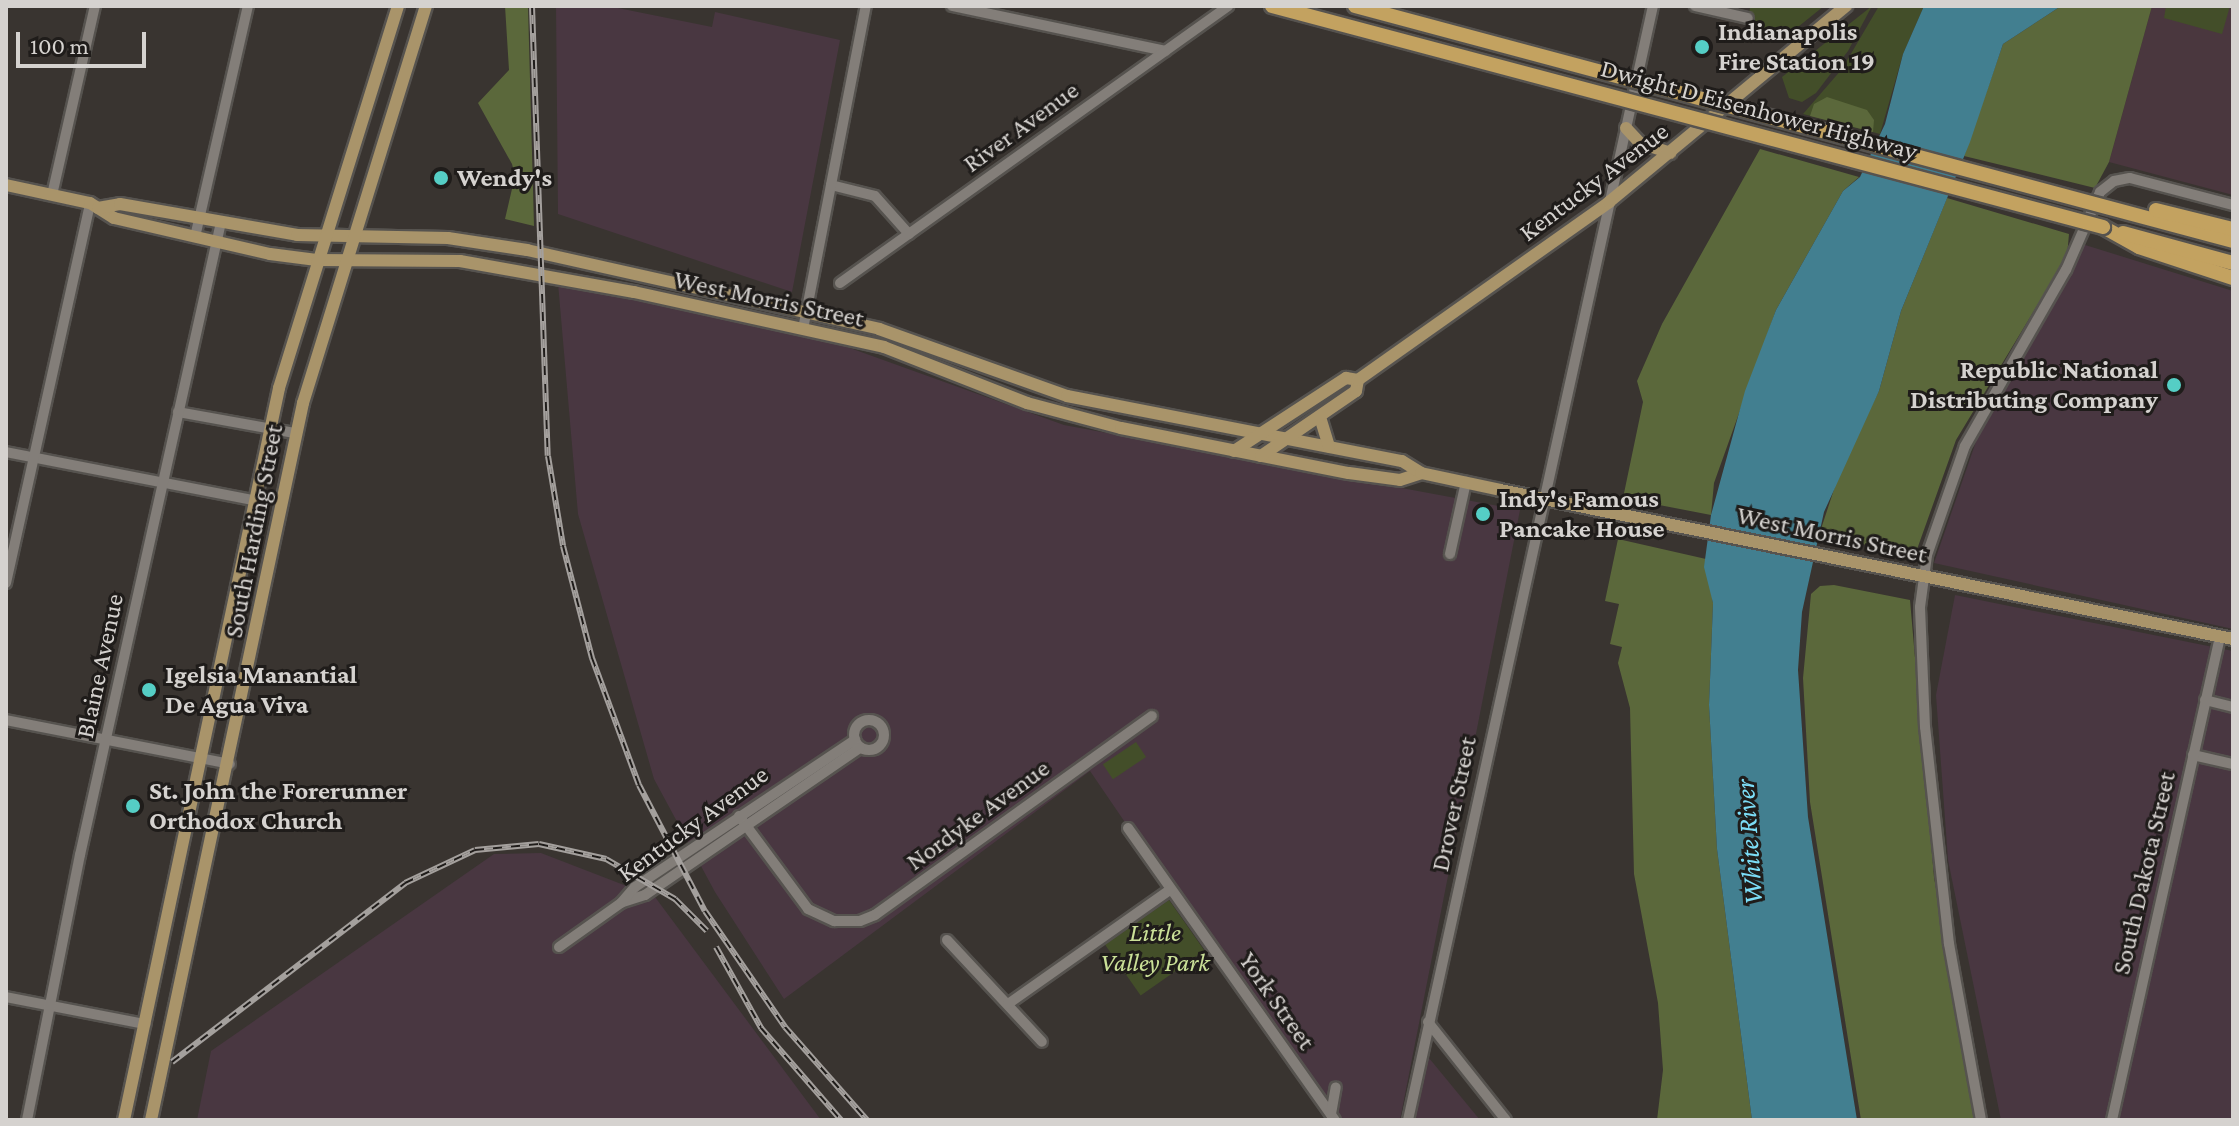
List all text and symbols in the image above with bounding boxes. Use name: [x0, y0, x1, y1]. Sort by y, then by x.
scale bar: [20, 16, 150, 66]
place label: Indianapolis Fire Station 19: [1718, 16, 1875, 78]
text: 100 m: [30, 32, 89, 59]
marker: Indianapolis Fire Station 19: [1693, 38, 1711, 56]
street label: Dwight D Eisenhower Highway: [1597, 53, 1921, 167]
street label: River Avenue: [957, 75, 1085, 179]
street label: Kentucky Avenue: [1513, 116, 1675, 248]
place label: Wendy's: [457, 162, 552, 194]
marker: Wendy's: [432, 169, 450, 187]
street label: West Morris Street: [671, 264, 867, 334]
place label: Republic National Distributing Company: [1910, 354, 2158, 416]
marker: Republic National Distributing Company: [2165, 376, 2183, 394]
street label: South Harding Street: [218, 422, 290, 640]
place label: Indy's Famous Pancake House: [1499, 483, 1665, 544]
street label: West Morris Street: [1734, 500, 1930, 570]
marker: Indy's Famous Pancake House: [1474, 505, 1492, 523]
street label: Blaine Avenue: [69, 591, 131, 741]
place label: Igelsia Manantial De Agua Viva: [165, 659, 357, 720]
marker: Igelsia Manantial De Agua Viva: [140, 681, 158, 699]
street label: Drover Street: [1424, 734, 1484, 874]
street label: Nordyke Avenue: [900, 753, 1056, 877]
street label: Kentucky Avenue: [612, 759, 774, 889]
street label: South Dakota Street: [2106, 769, 2182, 977]
place label: St. John the Forerunner Orthodox Church: [149, 775, 408, 836]
water label: White River: [1728, 778, 1770, 906]
marker: St. John the Forerunner Orthodox Church: [124, 797, 142, 815]
park label: Little Valley Park: [1100, 917, 1210, 978]
street label: York Street: [1232, 946, 1322, 1056]

